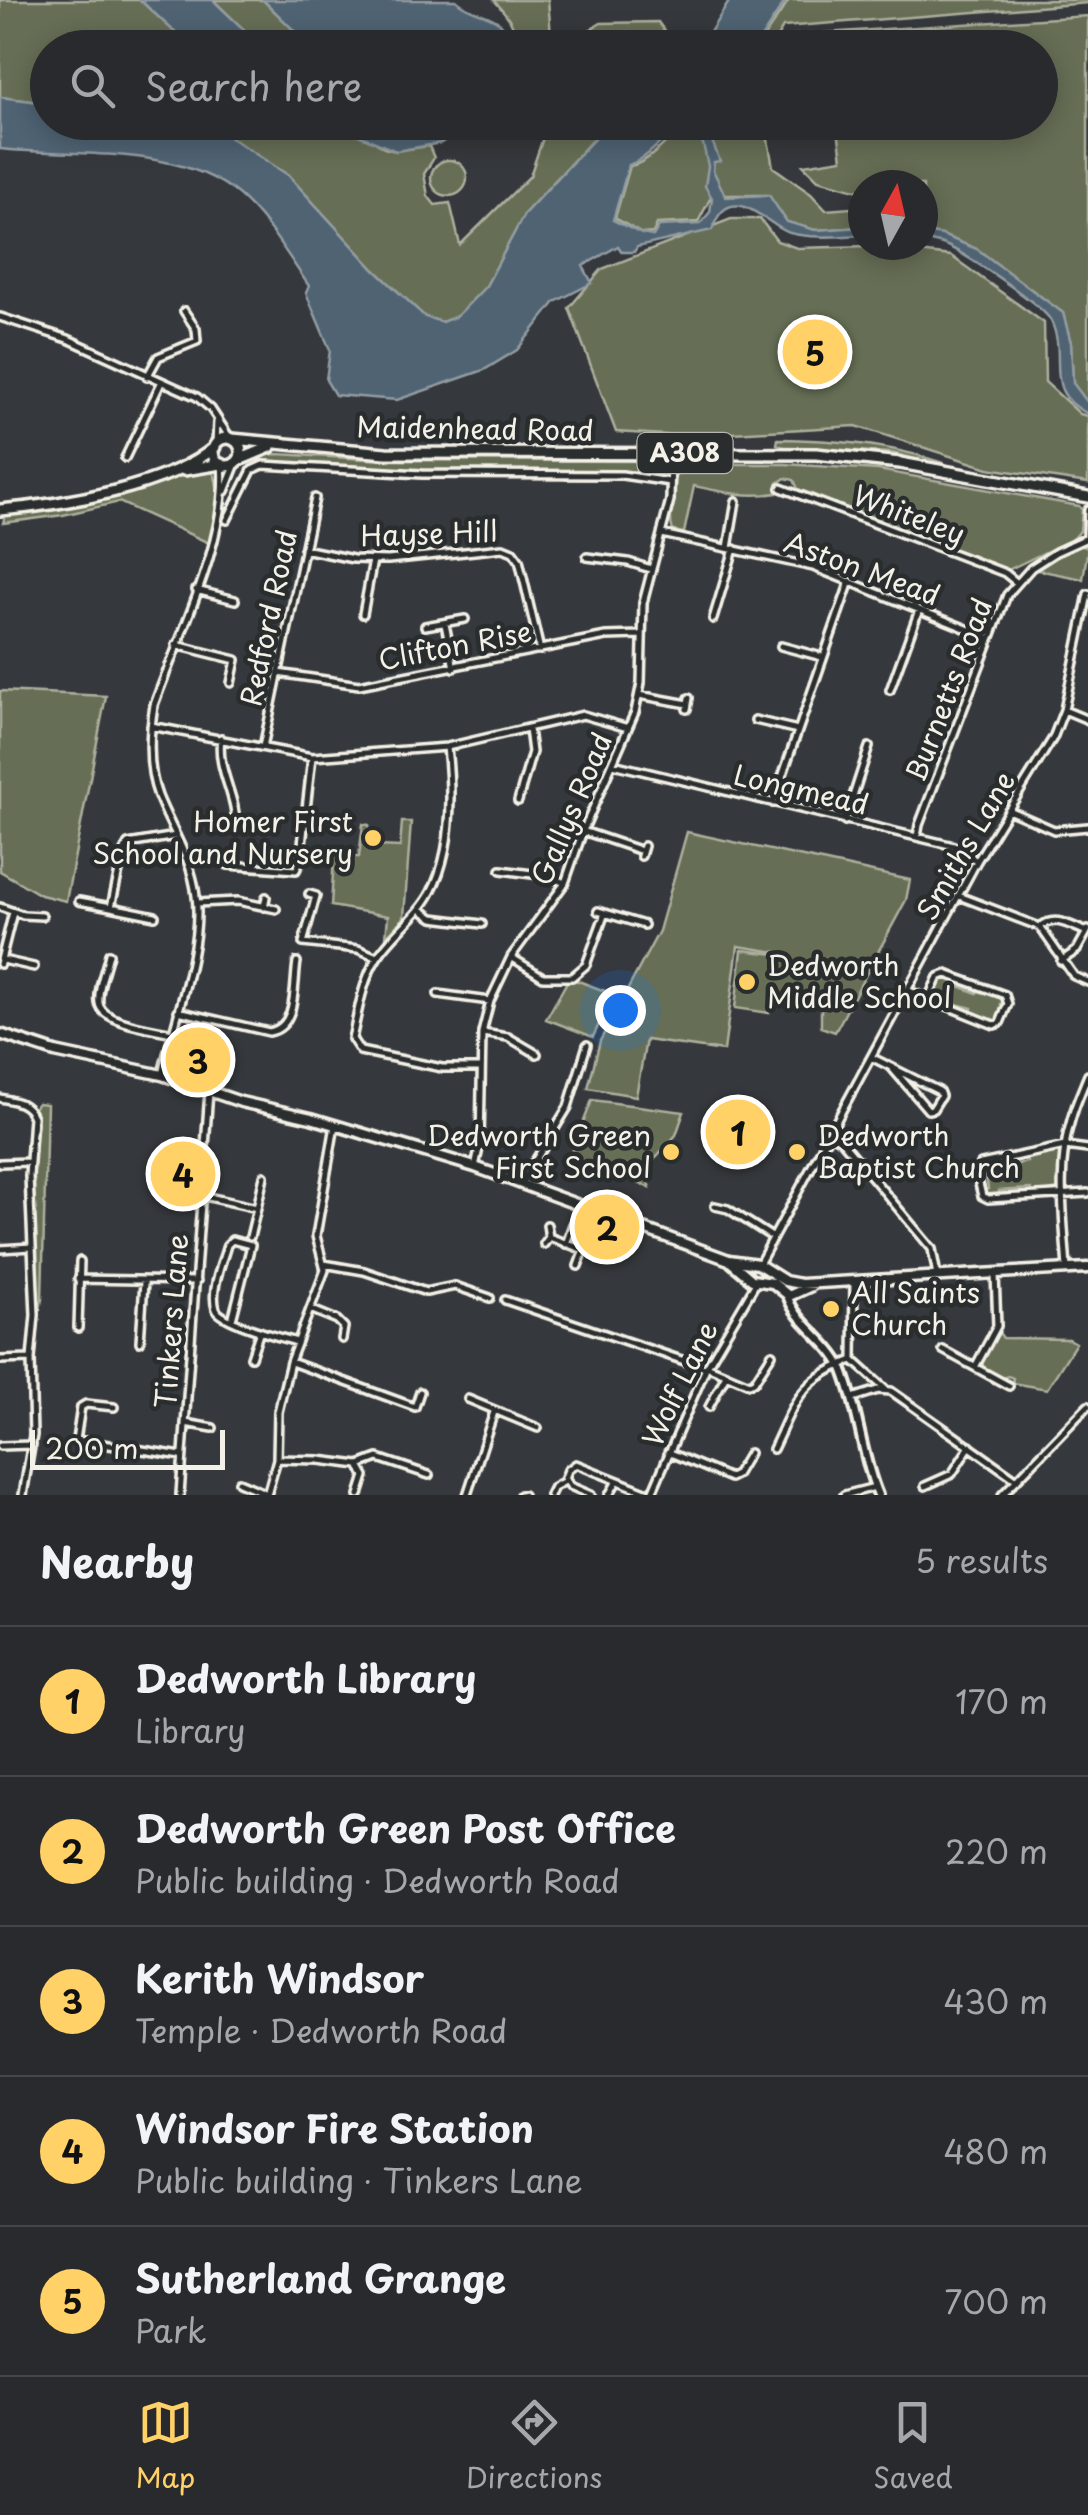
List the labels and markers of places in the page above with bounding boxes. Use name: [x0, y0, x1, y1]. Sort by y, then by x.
pin: 5: [782, 314, 848, 390]
place label: Homer First School and Nursery: [92, 799, 353, 874]
marker: Homer First School and Nursery: [362, 827, 384, 849]
place label: Dedworth Middle School: [767, 943, 951, 1018]
marker: Dedworth Middle School: [736, 971, 758, 993]
pin: 3: [166, 1022, 230, 1098]
pin: 1: [706, 1094, 770, 1170]
place label: Dedworth Green First School: [427, 1113, 651, 1188]
place label: Dedworth Baptist Church: [817, 1113, 1020, 1188]
pin: 4: [150, 1136, 216, 1212]
marker: Dedworth Green First School: [660, 1141, 682, 1163]
marker: Dedworth Baptist Church: [786, 1141, 808, 1163]
pin: 2: [574, 1190, 640, 1264]
place label: All Saints Church: [851, 1270, 980, 1345]
marker: All Saints Church: [820, 1298, 842, 1320]

